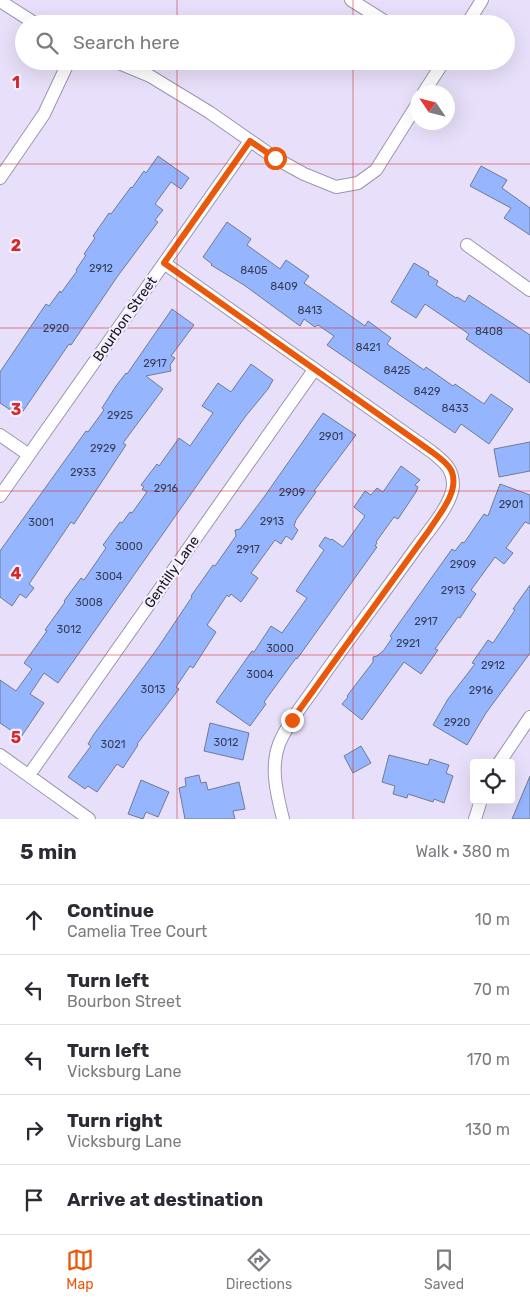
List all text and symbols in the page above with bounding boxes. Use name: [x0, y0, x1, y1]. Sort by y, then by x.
search box: [15, 15, 515, 70]
icon: search: [33, 29, 61, 57]
text: Search here: [73, 31, 180, 54]
text: 1: [12, 73, 20, 92]
north arrow: [410, 85, 455, 130]
route start: [264, 147, 287, 170]
text: 2: [11, 236, 21, 255]
house number: 2912: [89, 262, 113, 275]
house number: 8405: [240, 264, 268, 277]
street label: Bourbon Street: [89, 273, 161, 365]
house number: 8409: [270, 280, 298, 293]
house number: 8413: [298, 304, 323, 317]
house number: 2920: [43, 322, 69, 335]
house number: 8408: [475, 325, 503, 338]
house number: 8421: [356, 341, 381, 354]
house number: 2917: [143, 357, 167, 370]
house number: 8425: [384, 364, 411, 377]
house number: 8429: [414, 385, 440, 398]
text: 3: [11, 400, 21, 419]
house number: 8433: [441, 402, 469, 415]
house number: 2925: [107, 409, 133, 422]
house number: 2901: [319, 430, 343, 443]
house number: 2929: [90, 442, 116, 455]
house number: 2933: [70, 466, 96, 479]
house number: 2916: [154, 482, 179, 495]
house number: 2909: [279, 486, 305, 499]
house number: 2901: [499, 498, 523, 511]
house number: 2913: [260, 515, 285, 528]
house number: 3001: [28, 516, 54, 529]
street label: Gentilly Lane: [141, 533, 203, 611]
house number: 3000: [115, 540, 143, 553]
house number: 2917: [236, 543, 260, 556]
house number: 2909: [450, 558, 476, 571]
text: 4: [11, 564, 22, 583]
house number: 3004: [95, 570, 123, 583]
house number: 2913: [441, 584, 466, 597]
house number: 3008: [75, 596, 103, 609]
house number: 2917: [414, 615, 438, 628]
house number: 3012: [57, 623, 81, 636]
house number: 2921: [396, 637, 420, 650]
house number: 3000: [266, 642, 294, 655]
house number: 2912: [481, 659, 505, 672]
house number: 3004: [246, 668, 274, 681]
house number: 3013: [141, 683, 166, 696]
house number: 2916: [469, 684, 494, 697]
route end: [281, 709, 304, 732]
house number: 2920: [444, 716, 470, 729]
text: 5: [11, 728, 21, 747]
house number: 3012: [214, 736, 238, 749]
house number: 3021: [101, 738, 125, 751]
map controls: [470, 759, 515, 804]
button: locate: [470, 759, 515, 804]
text: 5 min: [20, 839, 77, 864]
text: Walk · 380 m: [416, 842, 510, 861]
text: Continue: [67, 899, 154, 922]
icon: ahead: [20, 906, 48, 934]
text: 10 m: [475, 910, 510, 929]
text: Camelia Tree Court: [67, 922, 207, 941]
text: Turn left: [67, 969, 149, 992]
icon: left: [20, 976, 48, 1004]
text: 70 m: [473, 980, 510, 999]
text: Bourbon Street: [67, 992, 181, 1011]
text: Turn left: [67, 1039, 149, 1062]
icon: left: [20, 1046, 48, 1074]
text: 170 m: [467, 1050, 510, 1069]
text: Vicksburg Lane: [67, 1062, 181, 1081]
text: Turn right: [67, 1109, 162, 1132]
icon: right: [20, 1116, 48, 1144]
text: 130 m: [465, 1120, 510, 1139]
text: Vicksburg Lane: [67, 1132, 181, 1151]
icon: arrive: [20, 1186, 48, 1214]
text: Arrive at destination: [67, 1188, 263, 1211]
tab: Map: [66, 1246, 94, 1293]
tab: Directions: [226, 1246, 292, 1293]
tab: Saved: [424, 1246, 464, 1293]

